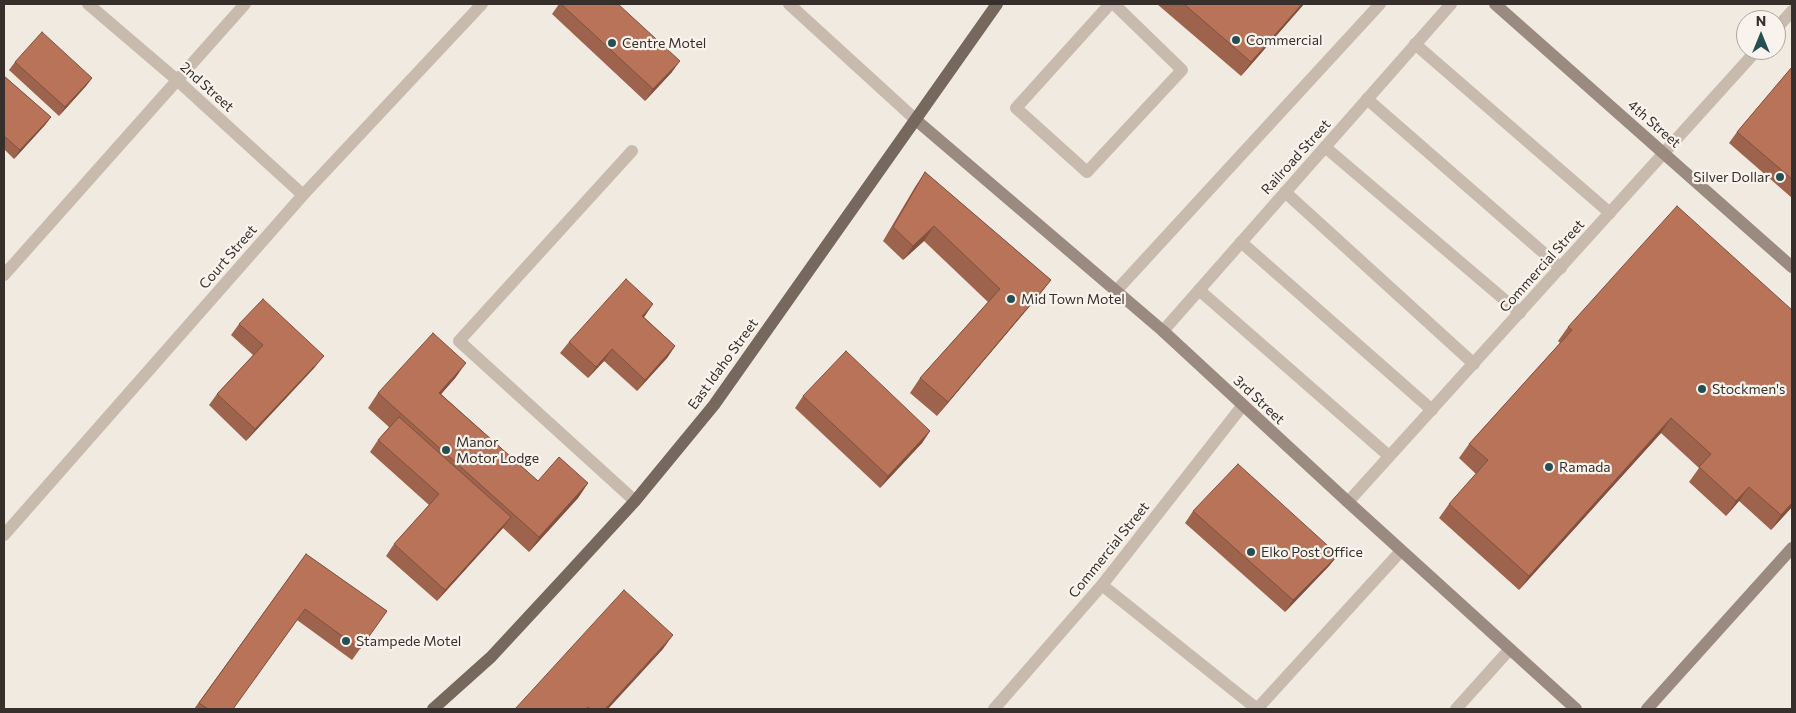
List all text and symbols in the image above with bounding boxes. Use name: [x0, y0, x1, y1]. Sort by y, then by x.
north arrow: [1736, 10, 1786, 60]
text: N: [1756, 12, 1766, 29]
place label: Commercial: [1246, 32, 1323, 48]
marker: Commercial: [1230, 34, 1242, 46]
place label: Centre Motel: [622, 35, 706, 51]
marker: Centre Motel: [606, 37, 618, 49]
street label: 2nd Street: [177, 59, 237, 115]
street label: 4th Street: [1624, 97, 1684, 151]
street label: Railroad Street: [1258, 116, 1334, 198]
place label: Silver Dollar: [1693, 169, 1770, 185]
marker: Silver Dollar: [1774, 171, 1786, 183]
street label: Commercial Street: [1496, 216, 1588, 316]
street label: Court Street: [196, 222, 260, 292]
place label: Mid Town Motel: [1021, 291, 1125, 307]
marker: Mid Town Motel: [1005, 293, 1017, 305]
street label: East Idaho Street: [684, 315, 762, 413]
street label: 3rd Street: [1230, 372, 1288, 428]
place label: Stockmen's: [1712, 381, 1785, 397]
marker: Stockmen's: [1696, 383, 1708, 395]
place label: Manor Motor Lodge: [456, 434, 539, 467]
marker: Manor Motor Lodge: [440, 444, 452, 456]
place label: Ramada: [1559, 459, 1611, 475]
marker: Ramada: [1543, 461, 1555, 473]
street label: Commercial Street: [1065, 499, 1153, 601]
place label: Elko Post Office: [1261, 544, 1363, 560]
marker: Elko Post Office: [1245, 546, 1257, 558]
place label: Stampede Motel: [356, 633, 461, 649]
marker: Stampede Motel: [340, 635, 352, 647]

